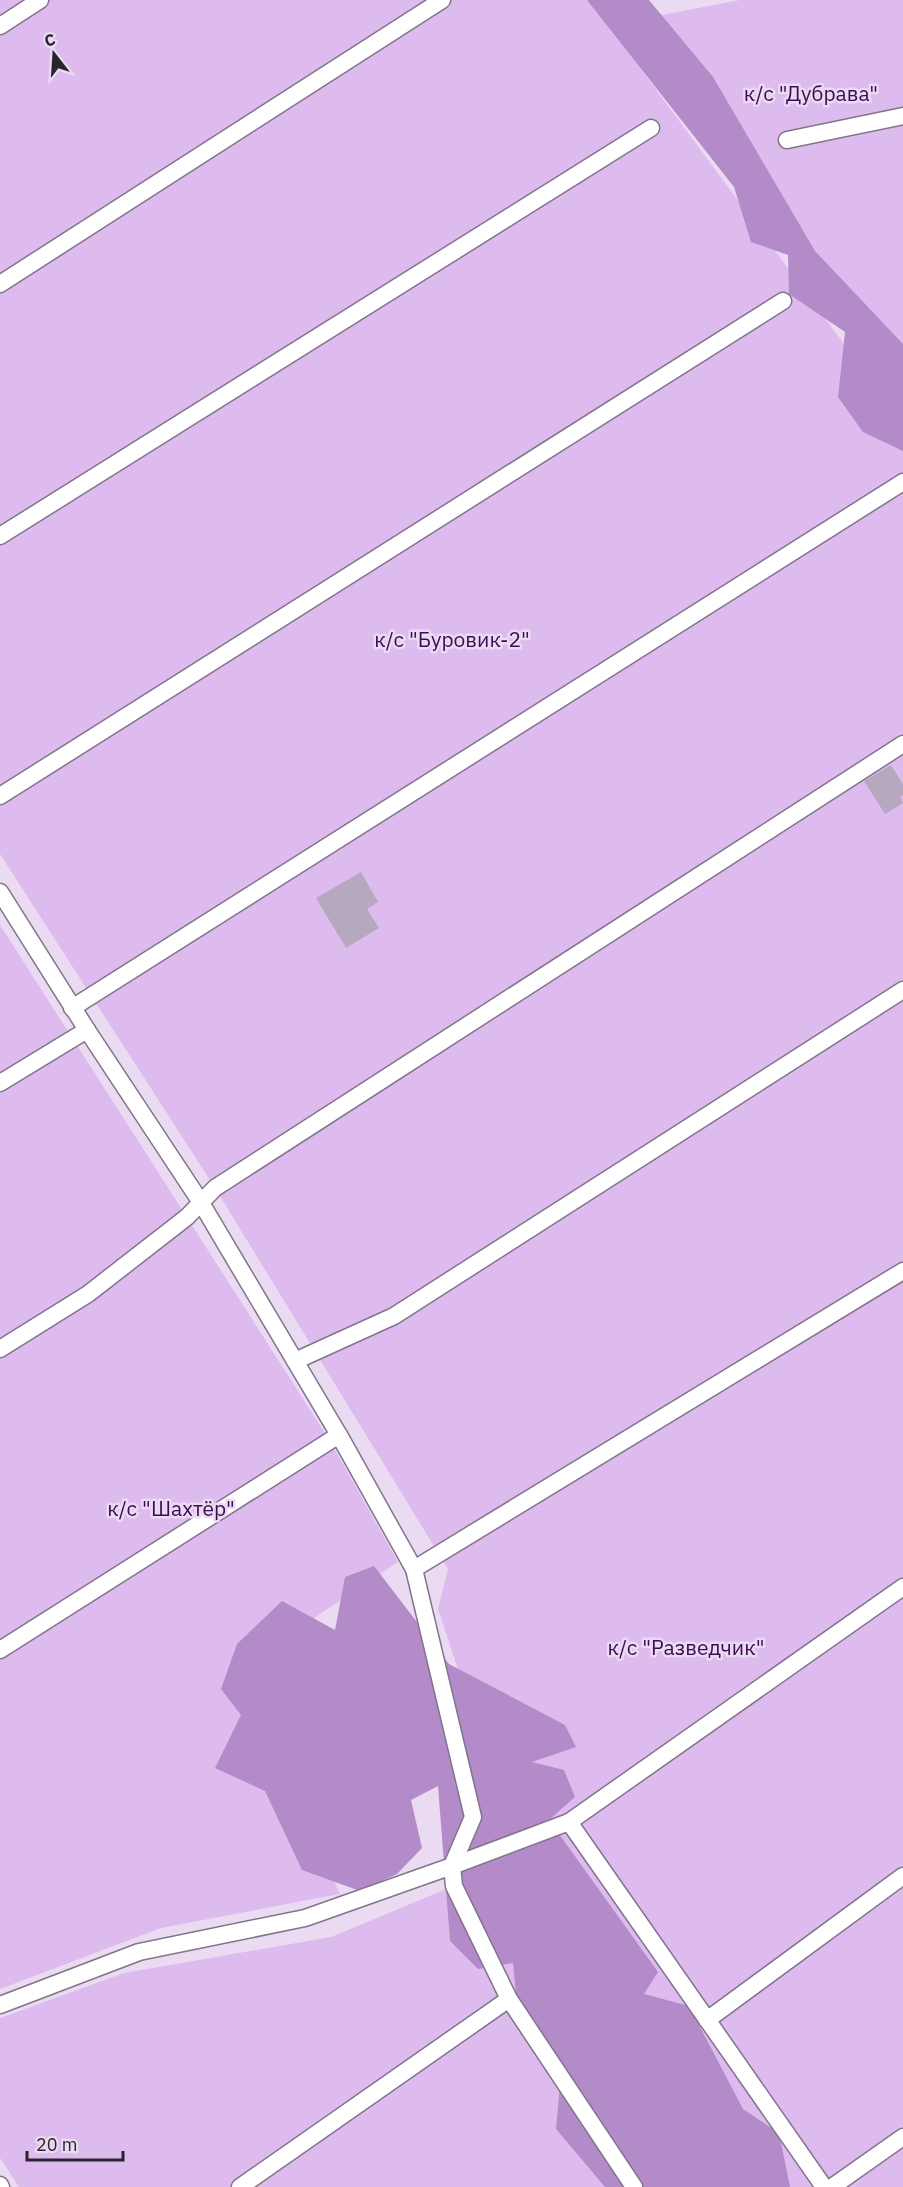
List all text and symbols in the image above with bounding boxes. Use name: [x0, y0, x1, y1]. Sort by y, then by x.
north arrow: [24, 24, 84, 84]
text: С: [42, 29, 58, 51]
park label: к/с "Дубрава": [744, 79, 878, 107]
park label: к/с "Буровик-2": [374, 625, 530, 653]
park label: к/с "Шахтёр": [107, 1494, 235, 1522]
park label: к/с "Разведчик": [607, 1633, 765, 1661]
scale bar: [27, 2124, 123, 2162]
text: 20 m: [36, 2133, 78, 2156]

